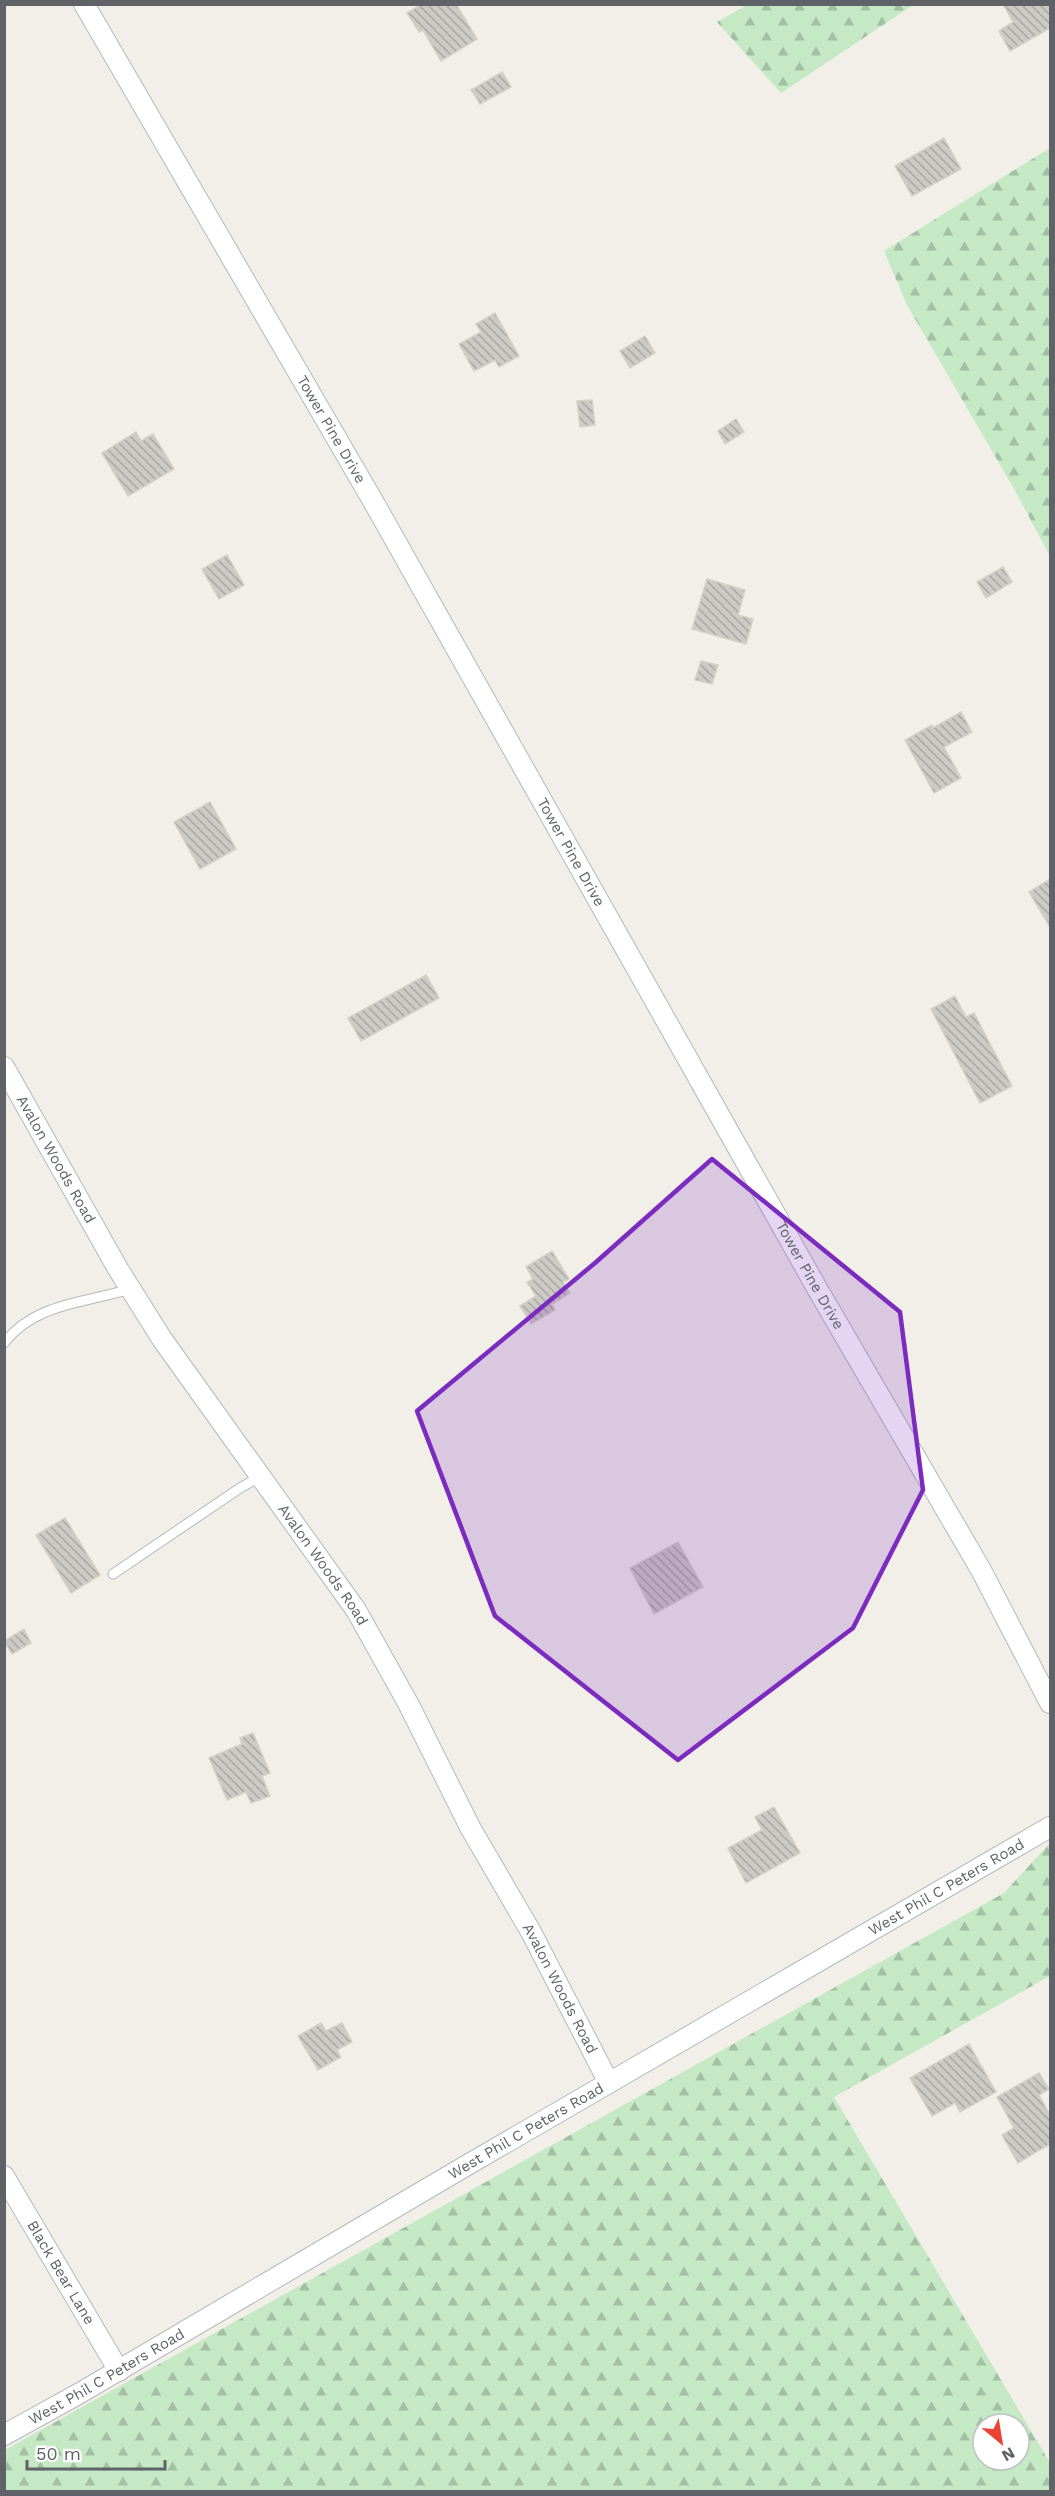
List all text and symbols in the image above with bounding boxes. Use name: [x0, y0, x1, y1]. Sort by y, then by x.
street label: Tower Pine Drive: [293, 372, 370, 486]
street label: Tower Pine Drive: [533, 795, 609, 909]
street label: Avalon Woods Road: [13, 1092, 99, 1227]
street label: Tower Pine Drive: [772, 1218, 848, 1333]
street label: Avalon Woods Road: [274, 1501, 372, 1629]
street label: West Phil C Peters Road: [865, 1835, 1027, 1939]
street label: Avalon Woods Road: [519, 1920, 601, 2057]
street label: West Phil C Peters Road: [445, 2079, 607, 2183]
street label: Black Bear Lane: [23, 2217, 99, 2328]
street label: West Phil C Peters Road: [26, 2325, 188, 2429]
north arrow: [971, 2412, 1031, 2472]
scale bar: [27, 2433, 165, 2471]
text: 50 m: [36, 2443, 81, 2464]
text: N: [998, 2443, 1018, 2466]

